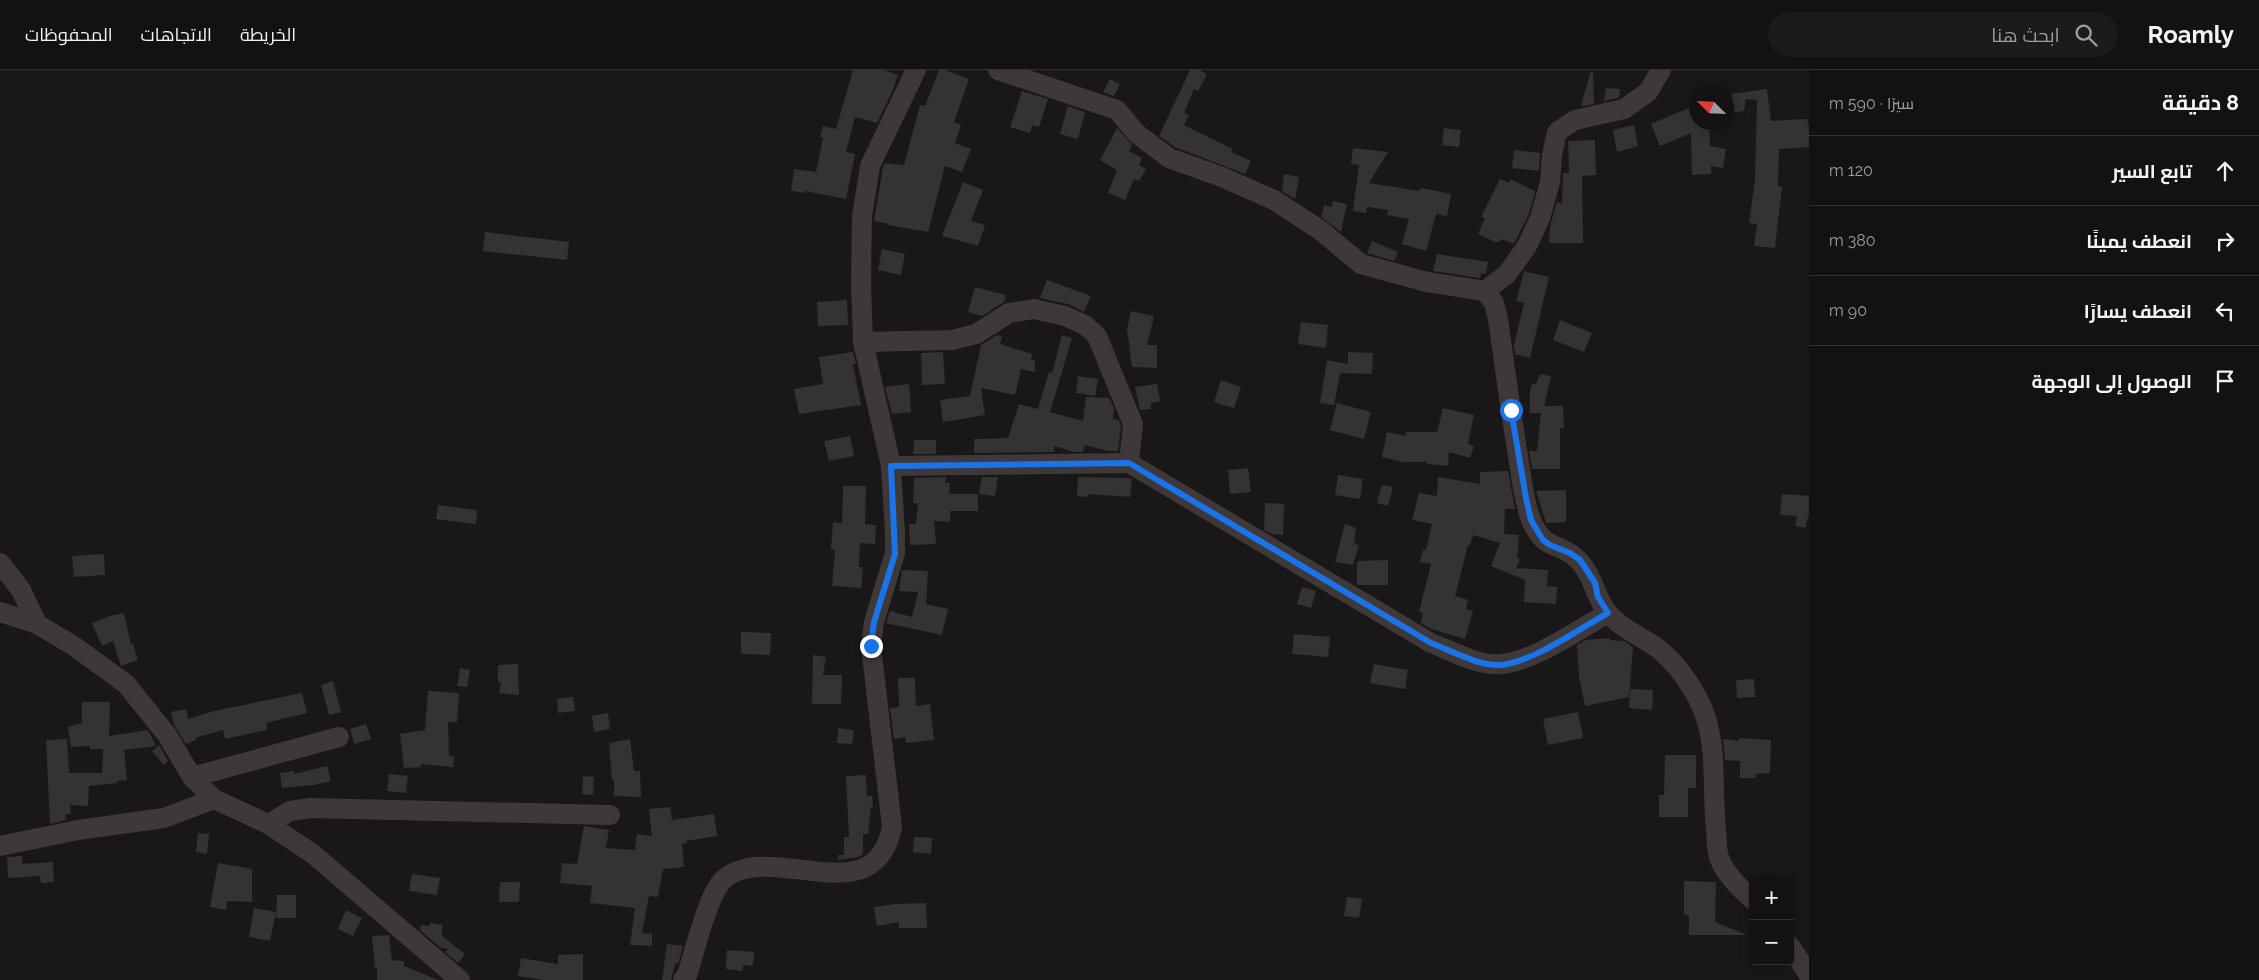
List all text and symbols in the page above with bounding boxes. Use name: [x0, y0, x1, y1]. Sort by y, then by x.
search box: [1768, 12, 2118, 57]
text: Roamly: [2148, 20, 2234, 49]
icon: search: [2072, 21, 2100, 49]
text: المحفوظات: [25, 24, 113, 45]
text: الاتجاهات: [141, 24, 212, 45]
text: الخريطة: [240, 24, 296, 45]
text: ابحث هنا: [1991, 24, 2060, 46]
north arrow: [1689, 85, 1734, 130]
text: 8 دقيقة: [2162, 90, 2239, 115]
text: سيرًا · 590 m: [1829, 94, 1914, 113]
icon: ahead: [2211, 157, 2239, 185]
text: تابع السير: [2112, 160, 2192, 182]
text: 120 m: [1829, 161, 1873, 180]
icon: right: [2211, 227, 2239, 255]
text: انعطف يمينًا: [2086, 230, 2192, 252]
text: 380 m: [1829, 231, 1876, 250]
icon: left: [2211, 297, 2239, 325]
text: انعطف يسارًا: [2084, 300, 2192, 322]
text: 90 m: [1829, 301, 1867, 320]
icon: arrive: [2211, 367, 2239, 395]
text: الوصول إلى الوجهة: [2032, 370, 2192, 392]
route start: [1500, 399, 1523, 422]
route end: [860, 635, 883, 658]
map controls: [1749, 875, 1794, 965]
button: +: [1749, 875, 1794, 920]
button: −: [1749, 920, 1794, 965]

